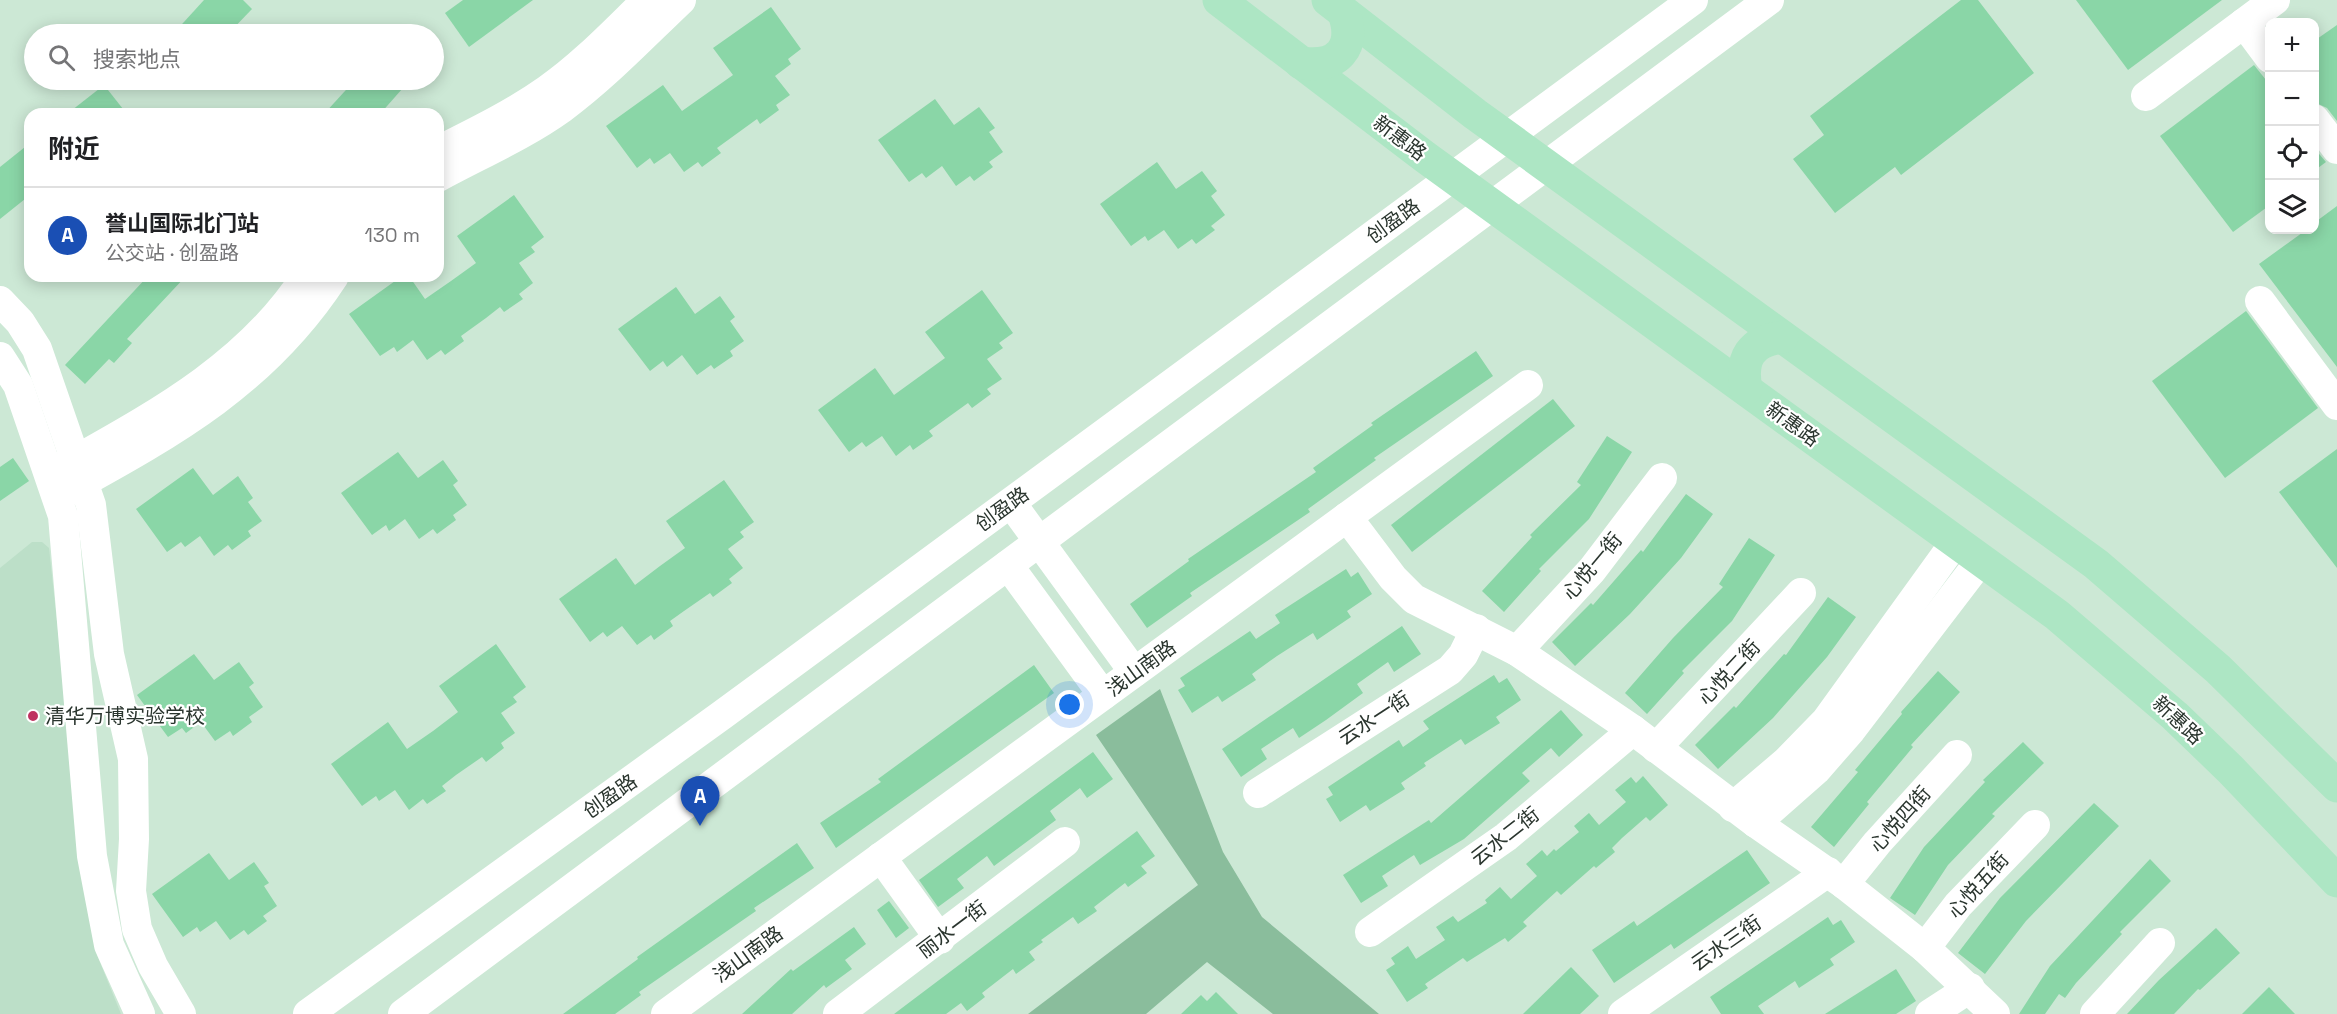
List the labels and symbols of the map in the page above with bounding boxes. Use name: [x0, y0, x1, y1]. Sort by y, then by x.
street label: 新惠路: [1368, 110, 1432, 166]
street label: 创盈路: [1361, 193, 1425, 249]
street label: 新惠路: [1761, 396, 1825, 452]
street label: 创盈路: [970, 481, 1034, 537]
street label: 心悦一街: [1556, 527, 1628, 605]
street label: 浅山南路: [1101, 634, 1181, 702]
street label: 心悦二街: [1692, 634, 1766, 710]
street label: 云水一街: [1333, 685, 1415, 751]
your location: [1055, 690, 1084, 719]
street label: 新惠路: [2147, 690, 2209, 750]
place label: 清华万博实验学校: [45, 703, 205, 729]
marker: 清华万博实验学校: [26, 709, 40, 723]
street label: 创盈路: [578, 768, 642, 824]
pin: A: [680, 776, 720, 826]
street label: 心悦四街: [1864, 781, 1936, 857]
street label: 云水二街: [1465, 801, 1545, 871]
street label: 心悦五街: [1942, 847, 2014, 923]
street label: 丽水一街: [912, 895, 992, 963]
street label: 云水三街: [1686, 909, 1766, 977]
street label: 浅山南路: [708, 920, 788, 988]

